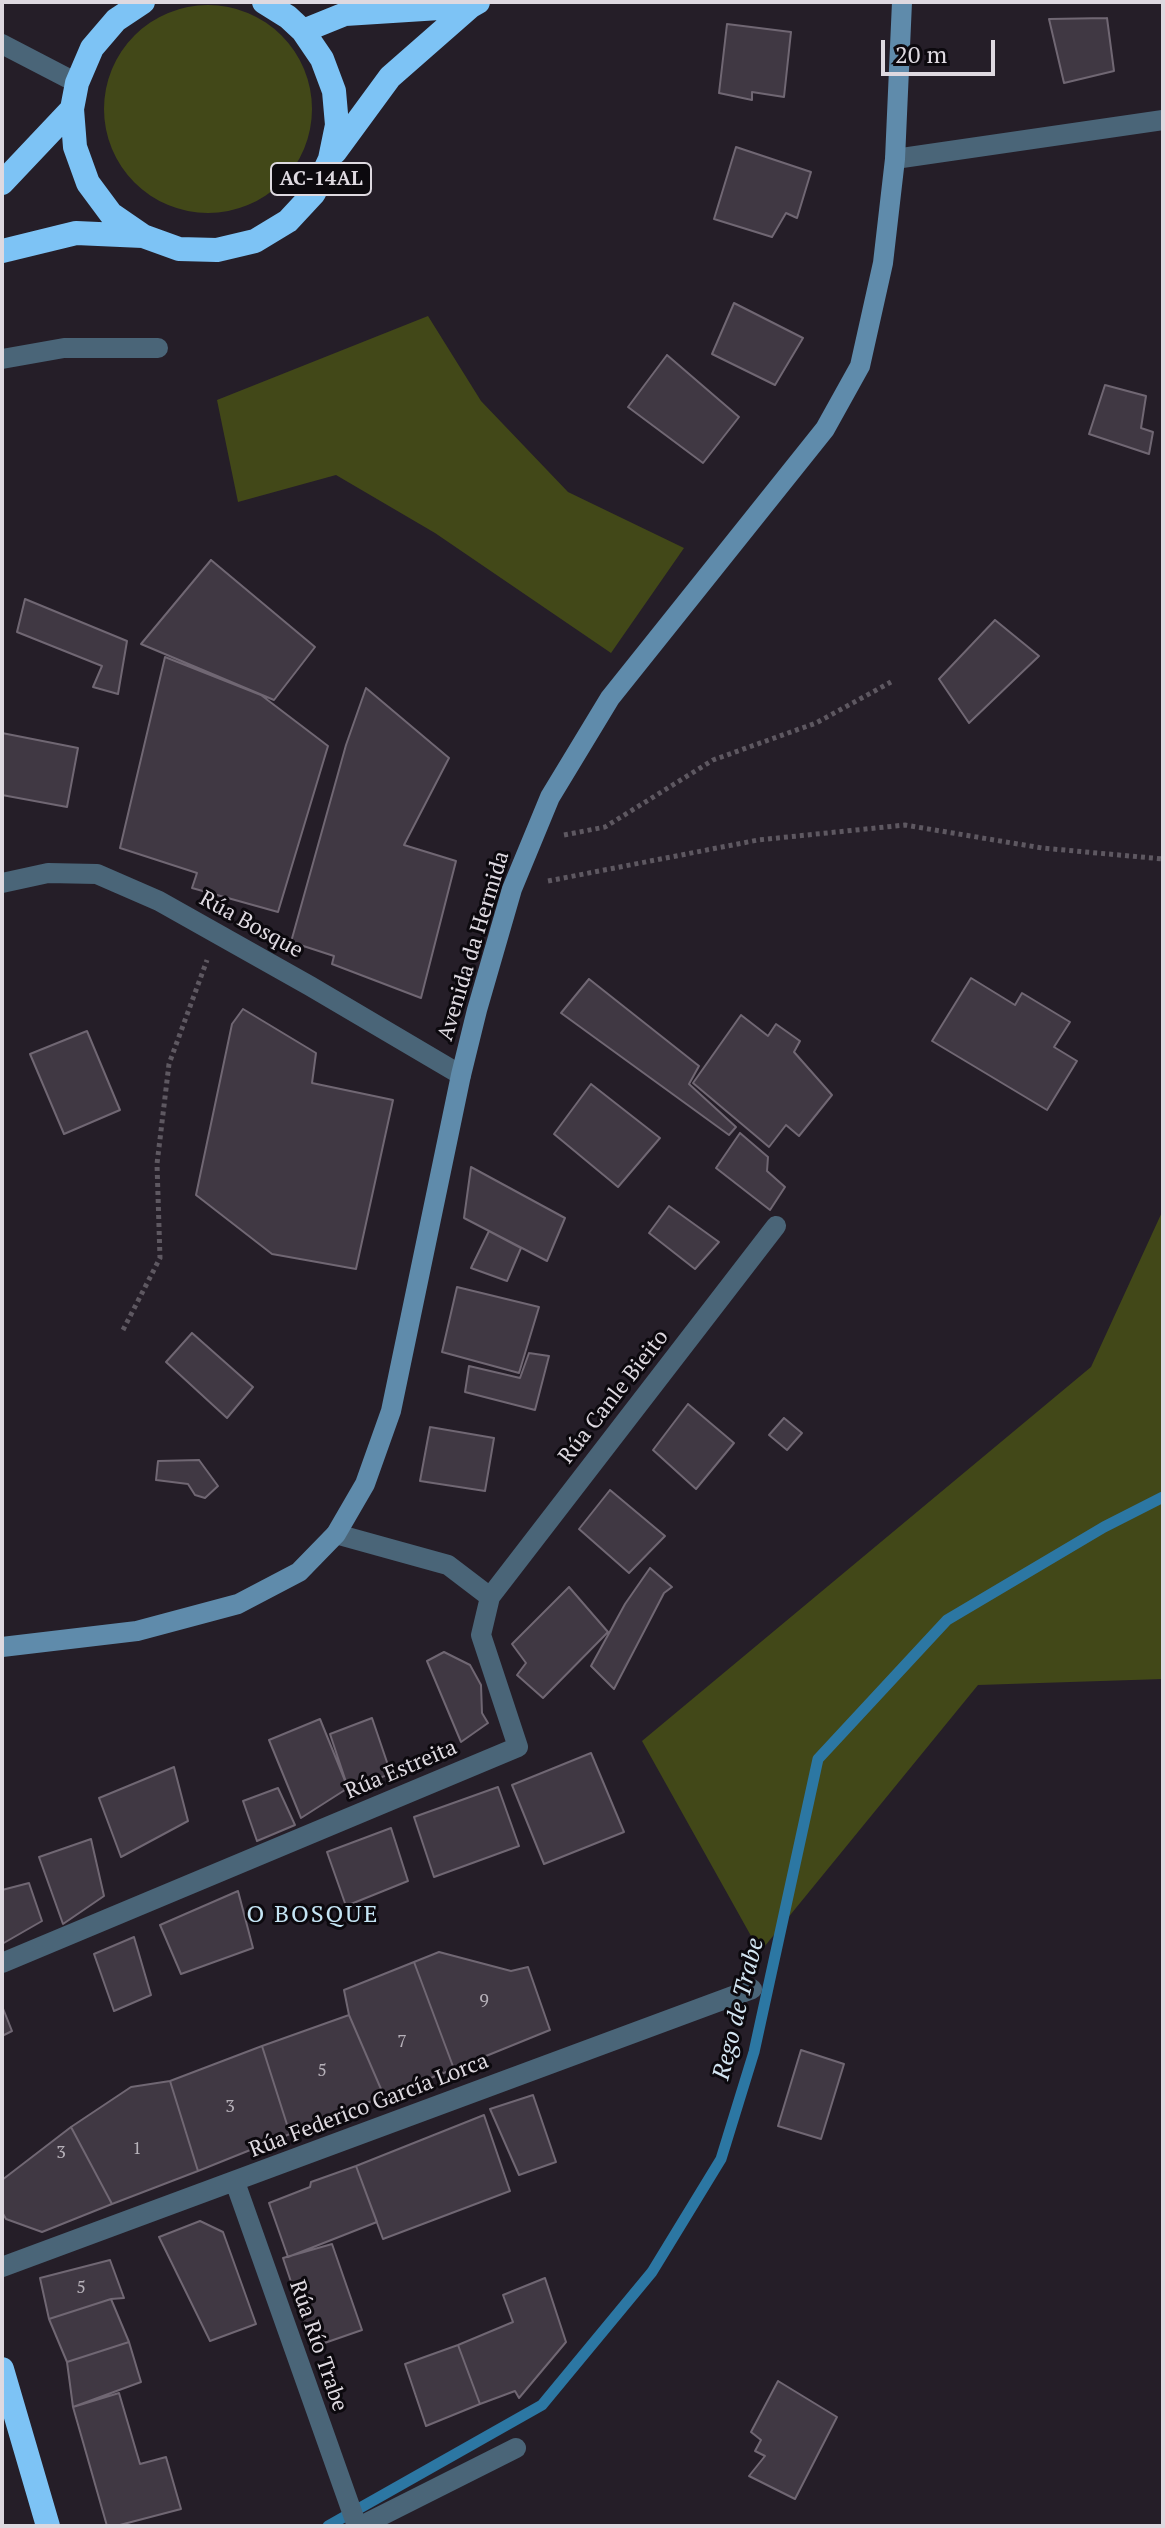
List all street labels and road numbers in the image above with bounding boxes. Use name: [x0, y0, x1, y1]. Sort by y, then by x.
road number: AC-14AL: [271, 163, 371, 195]
street label: Avenida da Hermida: [433, 848, 515, 1044]
street label: Rúa Bosque: [195, 886, 307, 964]
street label: Rúa Canle Bieito: [554, 1325, 674, 1469]
street label: Rúa Estreita: [341, 1735, 461, 1805]
street label: Rúa Federico García Lorca: [246, 2048, 492, 2164]
street label: Rúa Río Trabe: [283, 2277, 353, 2415]

